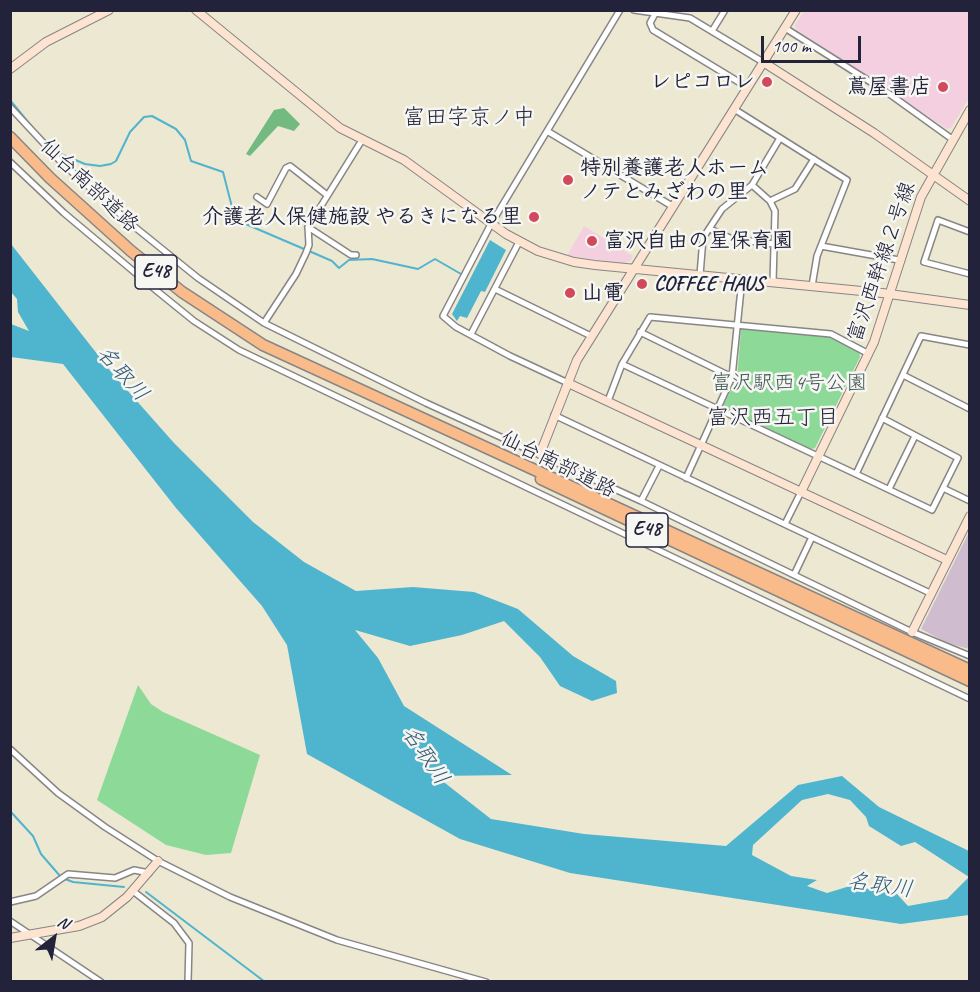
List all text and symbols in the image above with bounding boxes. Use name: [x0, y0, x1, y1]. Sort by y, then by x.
scale bar: [764, 24, 864, 62]
text: 100 m: [772, 35, 811, 57]
place label: レピコロレ: [650, 69, 755, 95]
place label: 蔦屋書店: [847, 74, 931, 100]
marker: レピコロレ: [760, 75, 774, 89]
marker: 蔦屋書店: [936, 80, 950, 94]
district label: 富田字京ノ中: [403, 105, 535, 131]
street label: 仙台南部道路: [34, 134, 144, 238]
place label: 特別養護老人ホーム ノテとみざわの里: [580, 155, 769, 205]
marker: 特別養護老人ホーム ノテとみざわの里: [561, 173, 575, 187]
street label: 富沢西幹線２号線: [843, 178, 921, 346]
place label: 介護老人保健施設 やるきになる里: [202, 204, 522, 230]
marker: 介護老人保健施設 やるきになる里: [527, 210, 541, 224]
place label: 富沢自由の星保育園: [604, 228, 793, 254]
marker: 富沢自由の星保育園: [585, 234, 599, 248]
road number: E48: [135, 255, 177, 289]
place label: COFFEE HAUS: [654, 271, 764, 297]
marker: COFFEE HAUS: [635, 277, 649, 291]
place label: 山電: [582, 280, 624, 306]
marker: 山電: [563, 286, 577, 300]
water label: 名取川: [90, 341, 154, 407]
park label: 富沢駅西4号公園: [711, 370, 867, 396]
district label: 富沢西五丁目: [707, 405, 839, 431]
street label: 仙台南部道路: [496, 426, 620, 504]
road number: E48: [626, 513, 668, 547]
water label: 名取川: [396, 721, 454, 791]
water label: 名取川: [845, 868, 915, 904]
north arrow: [24, 908, 84, 968]
text: N: [54, 911, 73, 934]

